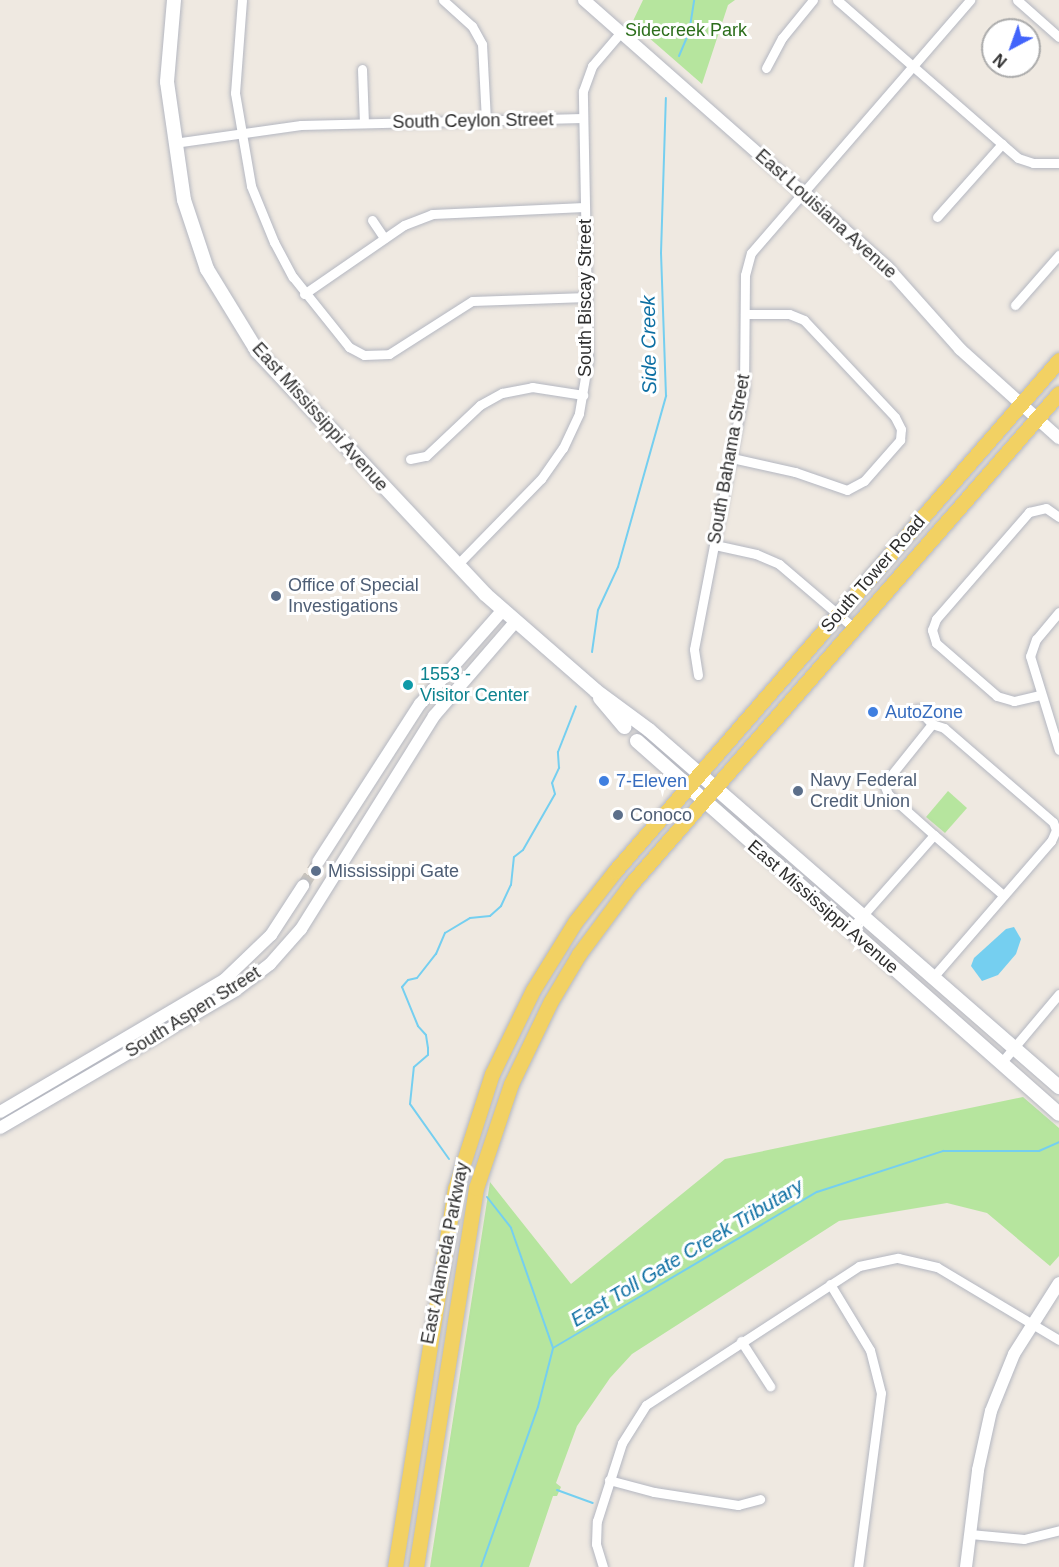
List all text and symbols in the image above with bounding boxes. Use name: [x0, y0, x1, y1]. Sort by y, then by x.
north arrow: [981, 18, 1041, 78]
park label: Sidecreek Park: [625, 19, 747, 41]
text: N: [990, 50, 1010, 71]
street label: South Ceylon Street: [392, 109, 554, 133]
street label: East Louisiana Avenue: [750, 144, 902, 284]
street label: South Biscay Street: [574, 219, 596, 377]
water label: Side Creek: [636, 295, 662, 395]
street label: East Mississippi Avenue: [247, 338, 393, 496]
street label: South Bahama Street: [703, 372, 755, 546]
street label: South Tower Road: [816, 511, 930, 637]
place label: Office of Special Investigations: [288, 575, 419, 618]
marker: Office of Special Investigations: [269, 589, 283, 603]
place label: 1553 - Visitor Center: [420, 664, 529, 706]
marker: 1553 - Visitor Center: [401, 678, 415, 692]
place label: AutoZone: [885, 701, 963, 723]
marker: AutoZone: [866, 705, 880, 719]
place label: 7-Eleven: [616, 770, 687, 792]
place label: Navy Federal Credit Union: [810, 770, 917, 812]
marker: 7-Eleven: [597, 774, 611, 788]
marker: Navy Federal Credit Union: [791, 784, 805, 798]
place label: Conoco: [630, 804, 692, 826]
marker: Conoco: [611, 808, 625, 822]
street label: East Mississippi Avenue: [743, 835, 903, 979]
place label: Mississippi Gate: [328, 860, 459, 882]
marker: Mississippi Gate: [309, 864, 323, 878]
street label: South Aspen Street: [121, 961, 265, 1063]
street label: East Alameda Parkway: [417, 1160, 473, 1346]
water label: East Toll Gate Creek Tributary: [566, 1174, 808, 1332]

